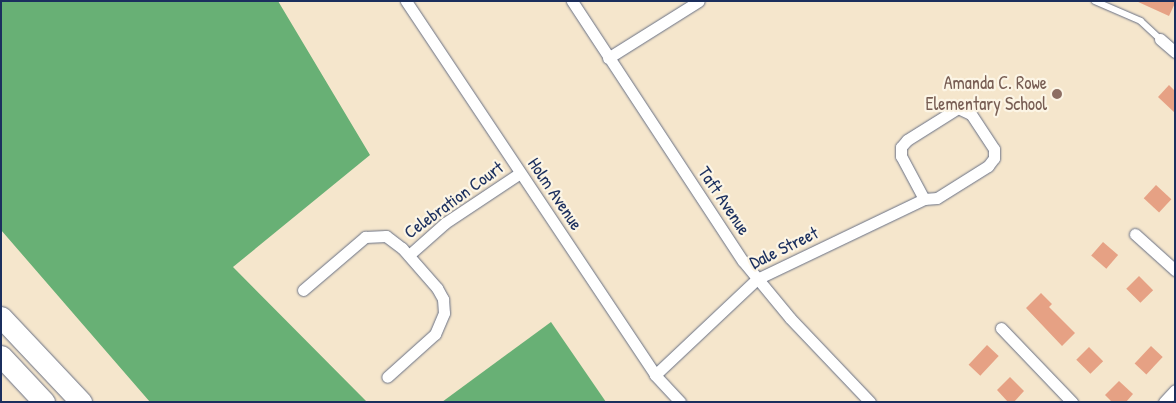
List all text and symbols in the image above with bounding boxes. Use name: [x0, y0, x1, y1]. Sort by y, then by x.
place label: Amanda C. Rowe Elementary School: [926, 73, 1047, 116]
marker: Amanda C. Rowe Elementary School: [1051, 88, 1063, 100]
street label: Holm Avenue: [523, 154, 587, 234]
street label: Celebration Court: [400, 157, 508, 243]
street label: Taft Avenue: [693, 163, 755, 239]
street label: Dale Street: [746, 222, 822, 274]

